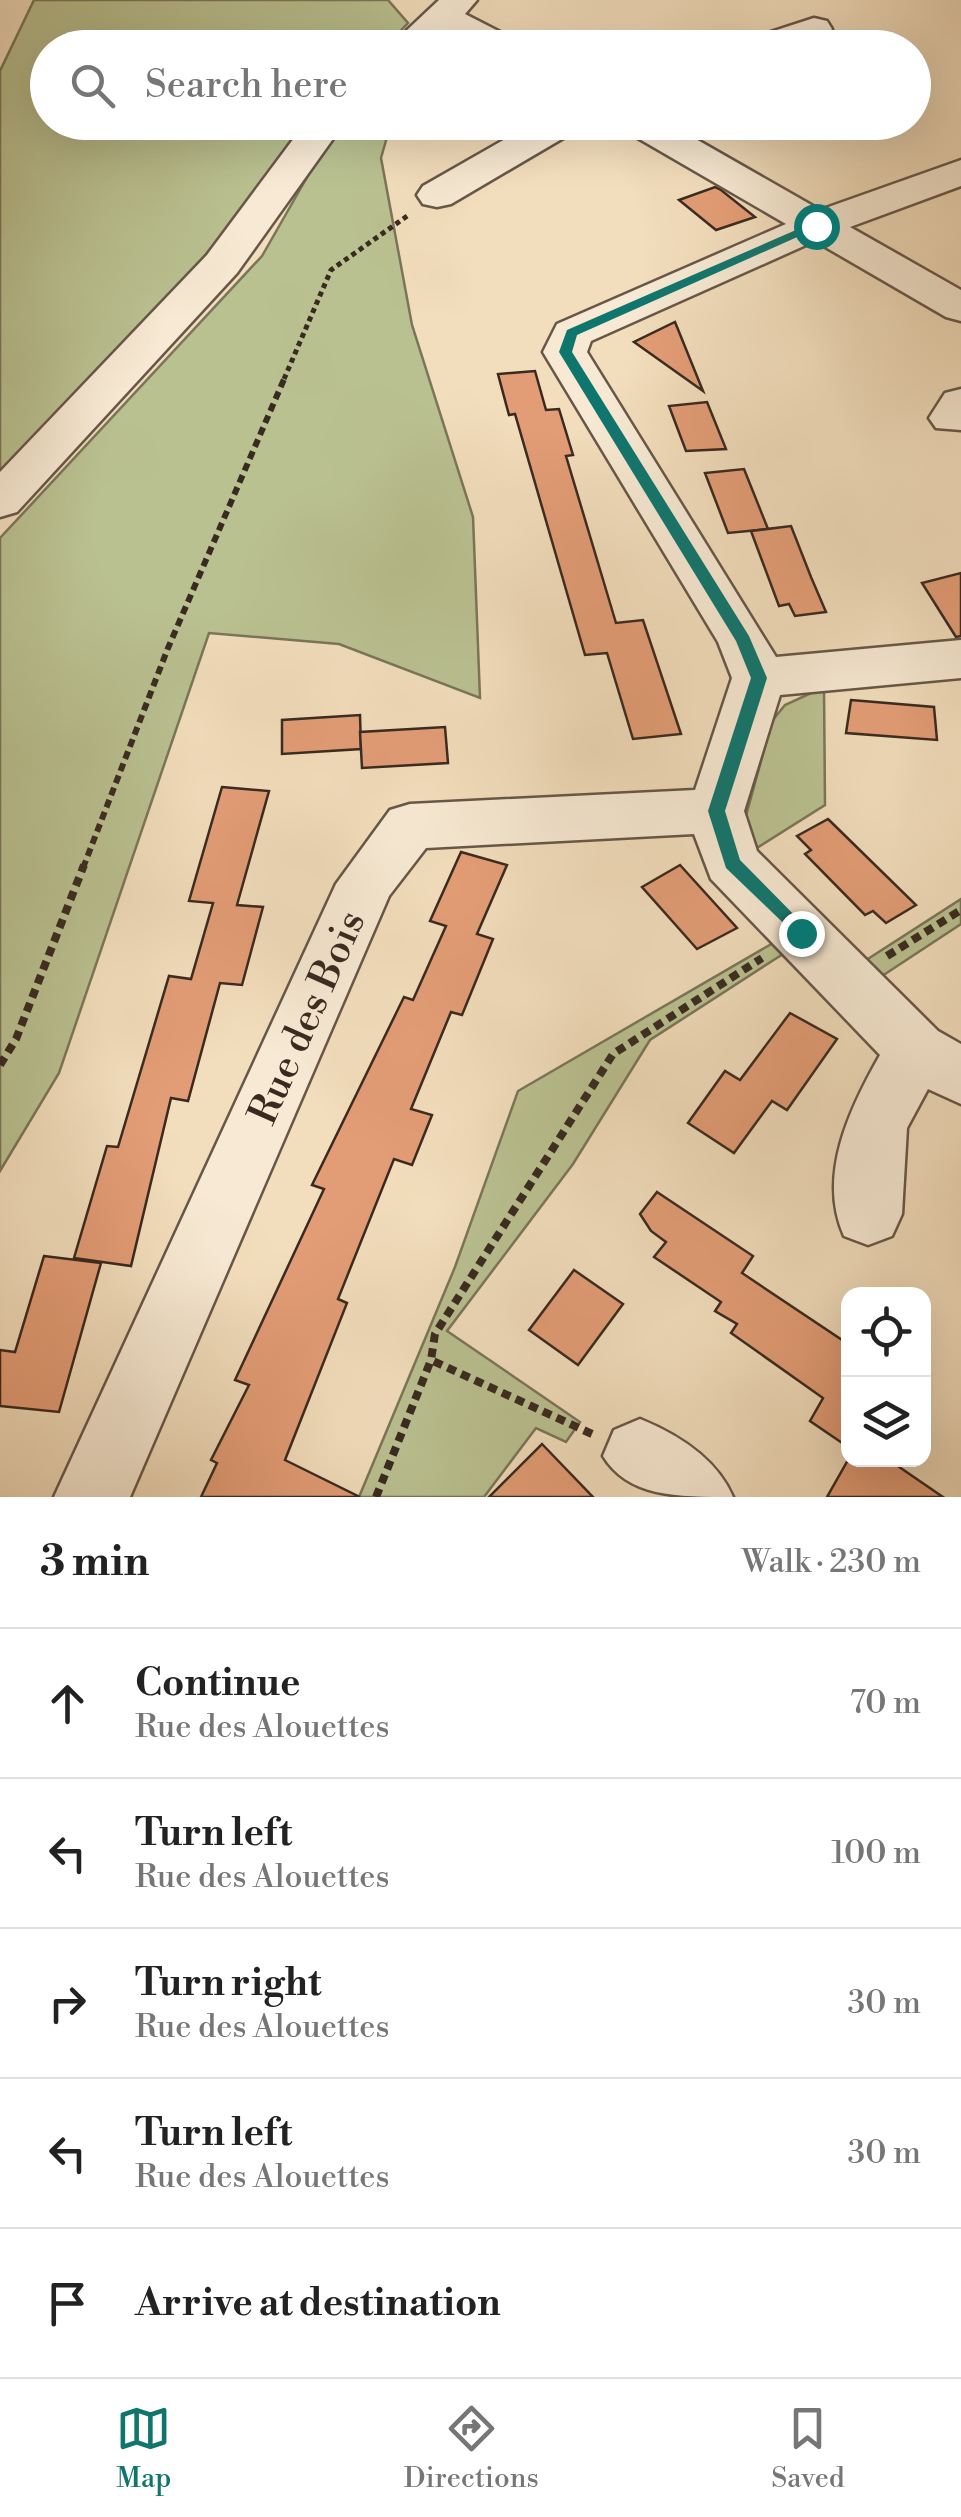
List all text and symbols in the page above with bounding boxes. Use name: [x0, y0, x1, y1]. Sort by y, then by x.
search box: [30, 30, 931, 140]
icon: search: [65, 58, 120, 113]
text: Search here: [145, 62, 348, 109]
route start: [794, 204, 840, 250]
street label: Rue des Bois: [238, 903, 377, 1133]
route end: [779, 911, 825, 957]
map controls: [841, 1287, 931, 1467]
button: locate: [841, 1287, 931, 1377]
button: layers: [841, 1377, 931, 1467]
text: 3 min: [40, 1536, 149, 1589]
text: Walk · 230 m: [741, 1542, 921, 1582]
text: Continue: [135, 1660, 300, 1707]
icon: ahead: [40, 1676, 95, 1731]
text: 70 m: [850, 1683, 921, 1723]
text: Rue des Alouettes: [135, 1707, 389, 1747]
text: Turn left: [135, 1810, 292, 1857]
icon: left: [40, 1826, 95, 1881]
text: 100 m: [831, 1833, 921, 1873]
text: Rue des Alouettes: [135, 1857, 389, 1897]
text: Turn right: [135, 1960, 321, 2007]
icon: right: [40, 1976, 95, 2031]
text: 30 m: [847, 1983, 921, 2023]
text: Rue des Alouettes: [135, 2007, 389, 2047]
text: Turn left: [135, 2110, 292, 2157]
icon: left: [40, 2126, 95, 2181]
text: 30 m: [847, 2133, 921, 2173]
text: Rue des Alouettes: [135, 2157, 389, 2197]
icon: arrive: [40, 2276, 95, 2331]
text: Arrive at destination: [135, 2280, 501, 2327]
tab: Map: [116, 2401, 171, 2496]
tab: Directions: [404, 2401, 539, 2496]
tab: Saved: [771, 2401, 845, 2496]

